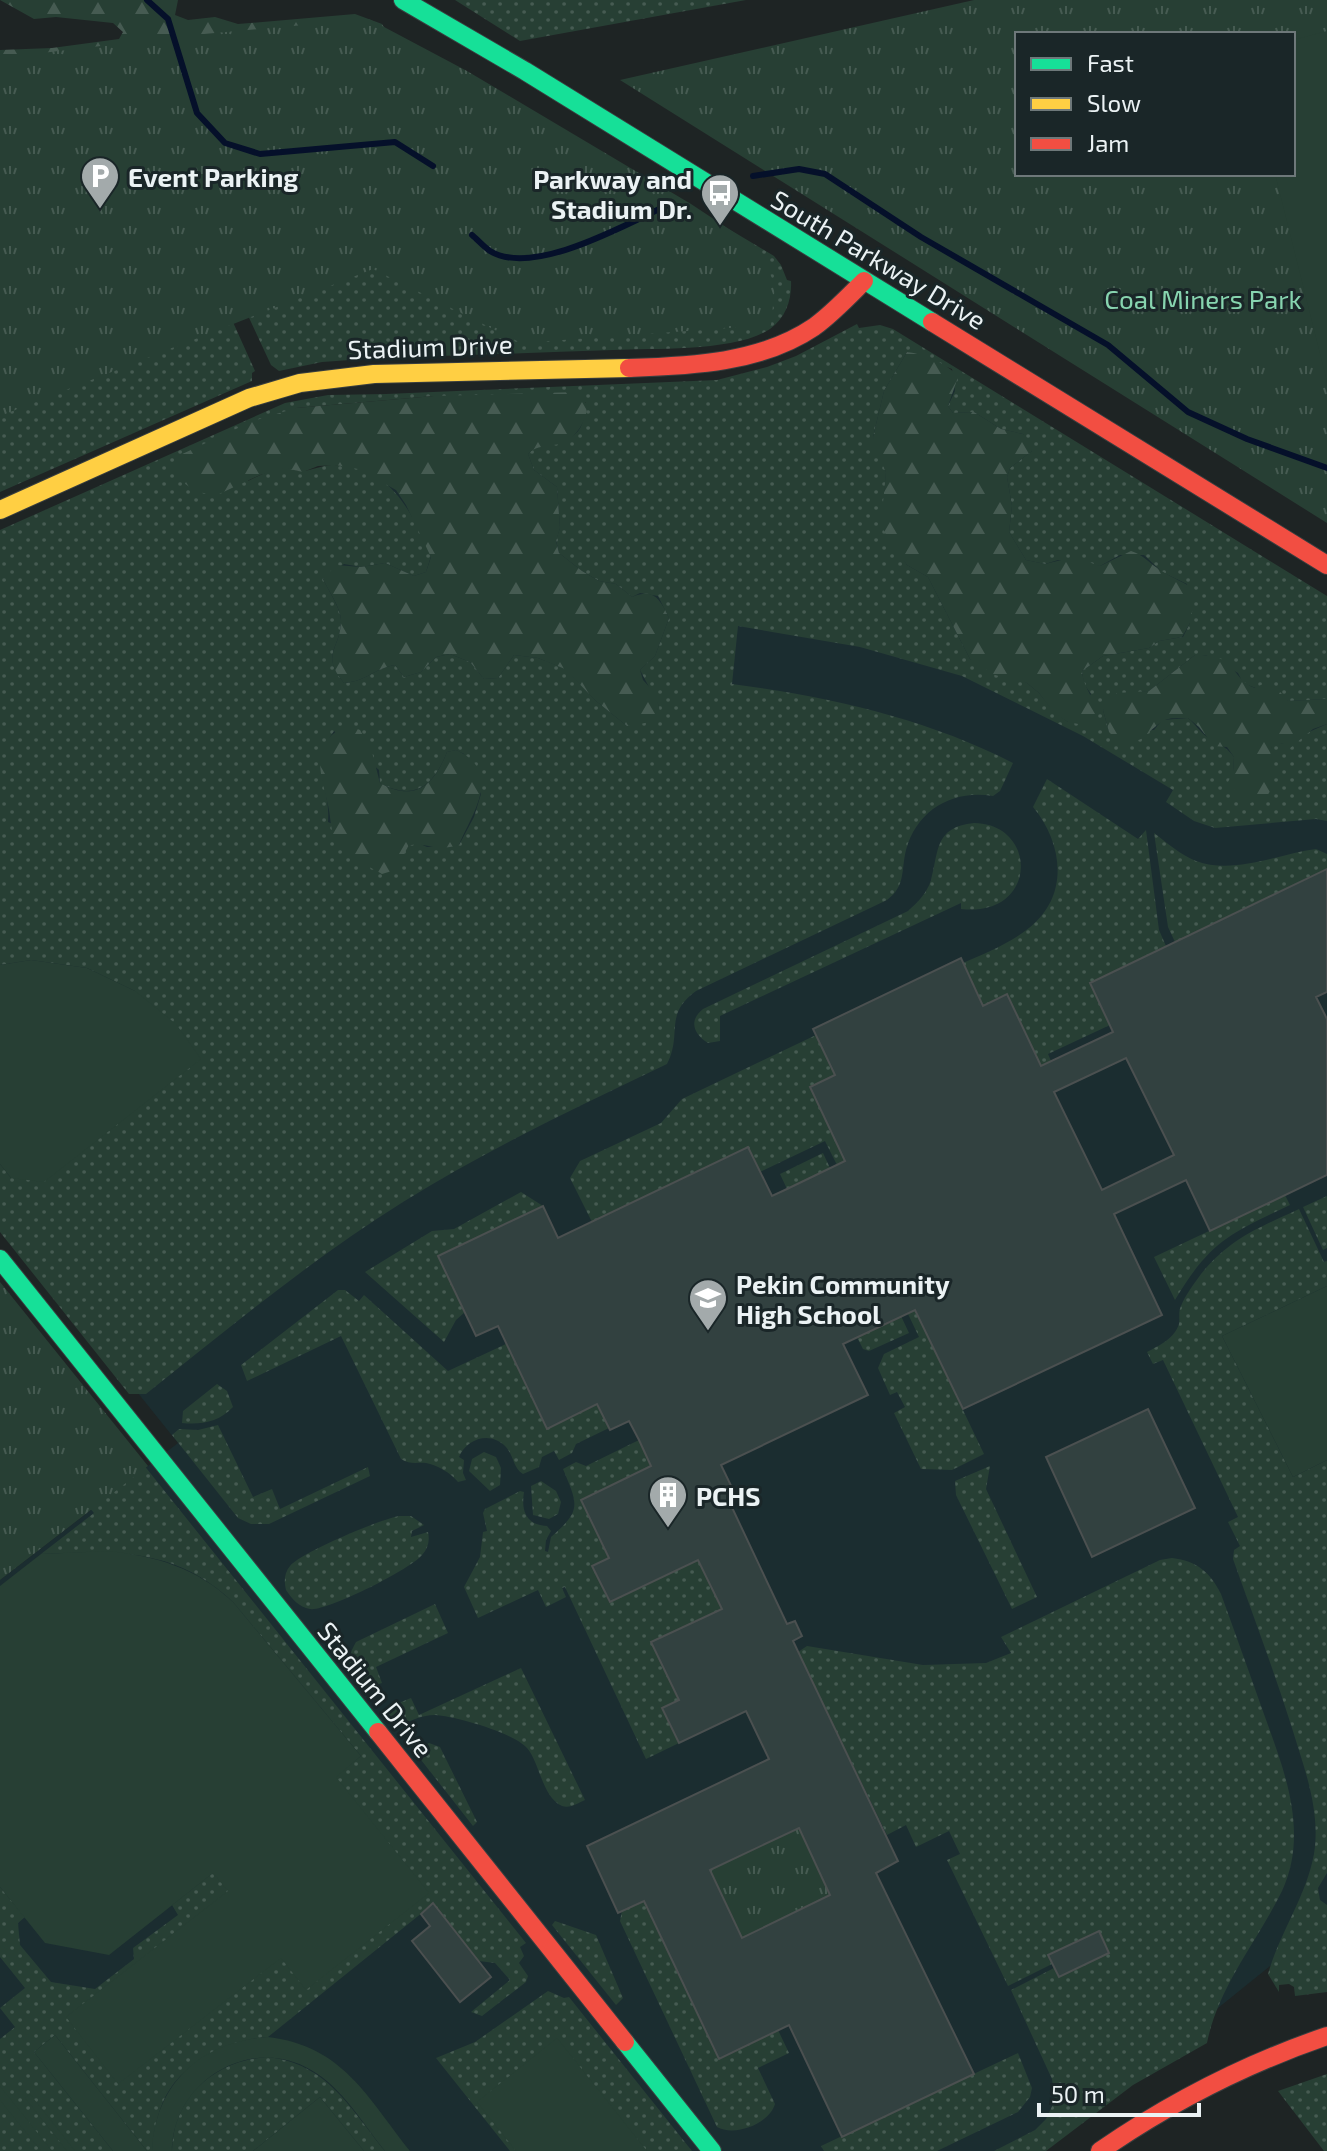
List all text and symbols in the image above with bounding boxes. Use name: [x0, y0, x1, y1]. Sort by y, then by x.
legend: [1015, 32, 1295, 176]
text: Fast: [1087, 48, 1134, 77]
text: Slow: [1087, 88, 1141, 117]
text: Jam: [1087, 128, 1129, 157]
parking icon: Event Parking: [79, 155, 121, 210]
place label: Event Parking: [128, 161, 298, 192]
place label: Parkway and Stadium Dr.: [533, 163, 692, 224]
bus stop icon: Parkway and Stadium Dr.: [699, 172, 741, 227]
street label: South Parkway Drive: [766, 183, 992, 335]
park label: Coal Miners Park: [1104, 283, 1302, 314]
street label: Stadium Drive: [347, 328, 513, 364]
place label: Pekin Community High School: [736, 1268, 950, 1329]
school or university icon: Pekin Community High School: [687, 1277, 729, 1332]
building icon: PCHS: [647, 1474, 689, 1529]
place label: PCHS: [696, 1480, 761, 1511]
street label: Stadium Drive: [312, 1615, 440, 1763]
scale bar: [1039, 2067, 1199, 2117]
text: 50 m: [1051, 2079, 1105, 2108]

